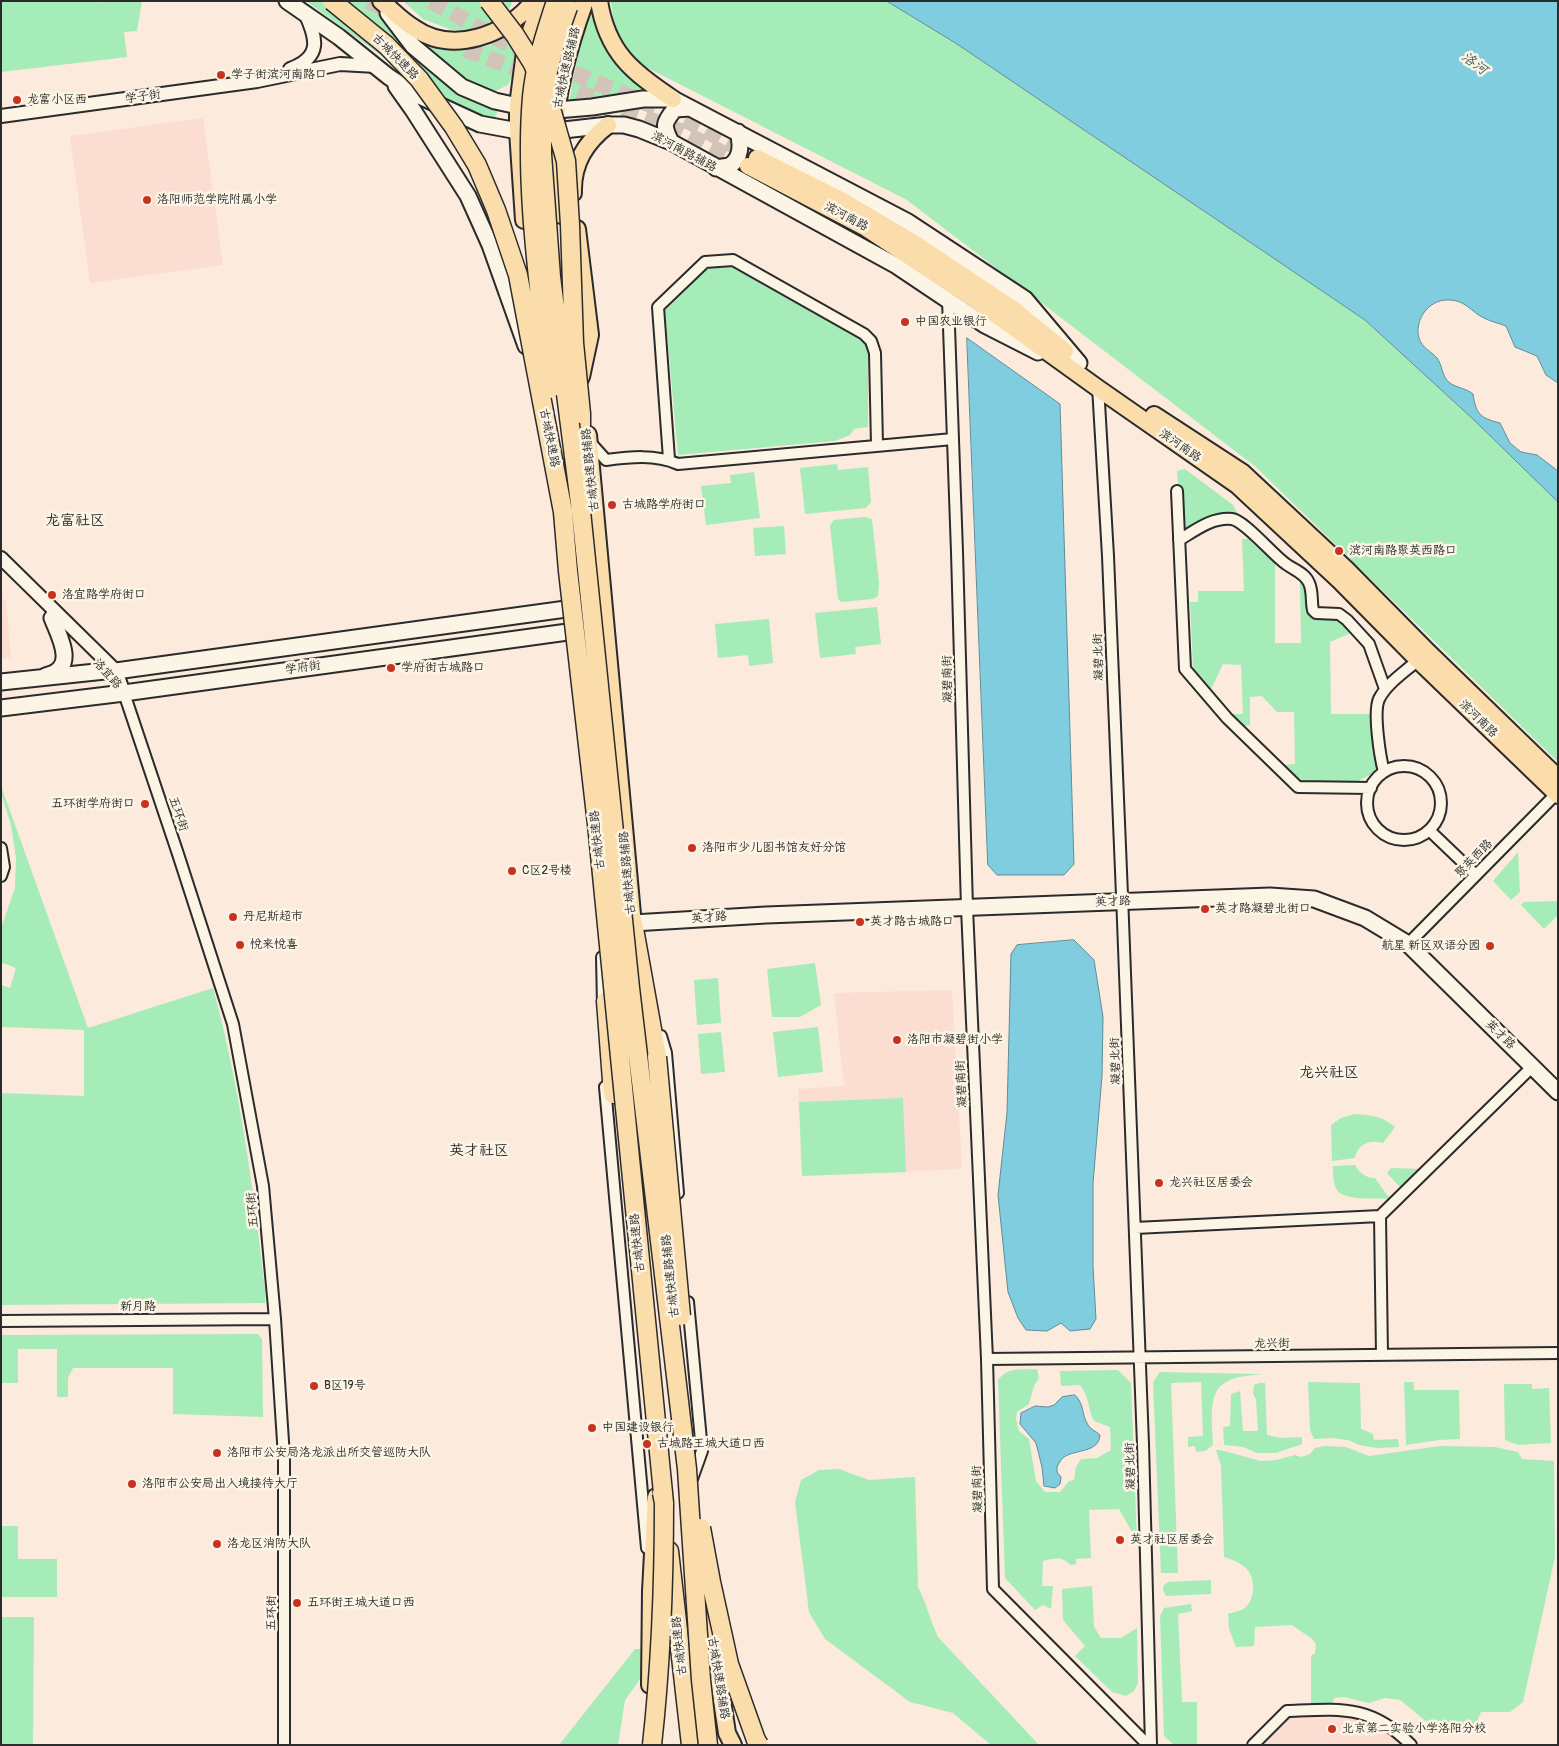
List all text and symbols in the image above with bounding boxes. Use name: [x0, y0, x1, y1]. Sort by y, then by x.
street label: 古城快速路辅路: [551, 25, 583, 111]
street label: 古城快速路: [369, 31, 421, 83]
water label: 洛河: [1458, 49, 1490, 79]
place label: 学子街滨河南路口: [231, 68, 327, 82]
marker: 学子街滨河南路口: [215, 69, 227, 81]
street label: 学子街: [124, 87, 162, 107]
place label: 龙富小区西: [27, 93, 87, 107]
marker: 龙富小区西: [11, 94, 23, 106]
street label: 滨河南路辅路: [649, 129, 719, 175]
place label: 洛阳师范学院附属小学: [157, 193, 277, 207]
marker: 洛阳师范学院附属小学: [141, 194, 153, 206]
street label: 滨河南路: [821, 199, 871, 235]
place label: 中国农业银行: [915, 315, 987, 329]
marker: 中国农业银行: [899, 316, 911, 328]
street label: 古城快速路: [536, 407, 562, 469]
street label: 滨河南路: [1156, 426, 1204, 466]
street label: 古城快速路辅路: [579, 427, 603, 513]
place label: 古城路学府街口: [622, 498, 706, 512]
marker: 古城路学府街口: [606, 499, 618, 511]
district label: 龙富社区: [45, 512, 105, 530]
place label: 滨河南路聚英西路口: [1349, 544, 1457, 558]
marker: 滨河南路聚英西路口: [1333, 545, 1345, 557]
place label: 洛宜路学府街口: [62, 588, 146, 602]
marker: 洛宜路学府街口: [46, 589, 58, 601]
street label: 凝碧北街: [1091, 633, 1107, 681]
street label: 凝碧南街: [940, 655, 956, 703]
street label: 洛宜路: [90, 656, 124, 692]
street label: 学府街: [284, 658, 322, 678]
place label: 学府街古城路口: [401, 661, 485, 675]
marker: 学府街古城路口: [385, 662, 397, 674]
street label: 滨河南路: [1456, 697, 1500, 741]
street label: 五环街: [165, 795, 191, 833]
place label: 五环街学府街口: [51, 797, 135, 811]
marker: 五环街学府街口: [139, 798, 151, 810]
street label: 古城快速路: [588, 809, 608, 871]
street label: 古城快速路辅路: [617, 831, 639, 915]
street label: 聚英西路: [1452, 837, 1496, 881]
place label: 洛阳市少儿图书馆友好分馆: [702, 841, 846, 855]
marker: 洛阳市少儿图书馆友好分馆: [686, 842, 698, 854]
place label: C区2号楼: [522, 864, 572, 878]
marker: C区2号楼: [506, 865, 518, 877]
street label: 英才路: [1095, 894, 1131, 910]
place label: 英才路凝碧北街口: [1215, 902, 1311, 916]
marker: 英才路凝碧北街口: [1199, 903, 1211, 915]
place label: 丹尼斯超市: [243, 910, 303, 924]
street label: 英才路: [691, 910, 727, 926]
marker: 丹尼斯超市: [227, 911, 239, 923]
place label: 英才路古城路口: [870, 915, 954, 929]
marker: 英才路古城路口: [854, 916, 866, 928]
place label: 悦来悦喜: [250, 938, 298, 952]
marker: 悦来悦喜: [234, 939, 246, 951]
place label: 航星 新区双语分园: [1381, 939, 1480, 953]
marker: 航星 新区双语分园: [1484, 940, 1496, 952]
street label: 英才路: [1482, 1017, 1518, 1053]
place label: 洛阳市凝碧街小学: [907, 1033, 1003, 1047]
marker: 洛阳市凝碧街小学: [891, 1034, 903, 1046]
street label: 凝碧北街: [1108, 1037, 1124, 1085]
street label: 凝碧南街: [954, 1060, 970, 1108]
district label: 龙兴社区: [1299, 1064, 1359, 1082]
district label: 英才社区: [449, 1142, 509, 1160]
place label: 龙兴社区居委会: [1169, 1176, 1253, 1190]
marker: 龙兴社区居委会: [1153, 1177, 1165, 1189]
street label: 五环街: [244, 1191, 262, 1229]
street label: 古城快速路: [628, 1212, 648, 1274]
street label: 古城快速路辅路: [659, 1233, 683, 1319]
street label: 新月路: [120, 1300, 156, 1314]
street label: 龙兴街: [1254, 1336, 1290, 1352]
place label: B区19号: [324, 1379, 366, 1393]
marker: B区19号: [308, 1380, 320, 1392]
place label: 中国建设银行: [602, 1421, 674, 1435]
marker: 中国建设银行: [586, 1422, 598, 1434]
place label: 古城路王城大道口西: [657, 1437, 765, 1451]
marker: 古城路王城大道口西: [641, 1438, 653, 1450]
street label: 凝碧北街: [1123, 1442, 1139, 1490]
place label: 洛阳市公安局洛龙派出所交管巡防大队: [227, 1446, 431, 1460]
marker: 洛阳市公安局洛龙派出所交管巡防大队: [211, 1447, 223, 1459]
street label: 凝碧南街: [970, 1465, 986, 1513]
place label: 洛阳市公安局出入境接待大厅: [142, 1477, 298, 1491]
marker: 洛阳市公安局出入境接待大厅: [126, 1478, 138, 1490]
place label: 英才社区居委会: [1130, 1533, 1214, 1547]
marker: 英才社区居委会: [1114, 1534, 1126, 1546]
place label: 洛龙区消防大队: [227, 1537, 311, 1551]
marker: 洛龙区消防大队: [211, 1538, 223, 1550]
street label: 五环街: [265, 1595, 279, 1631]
place label: 五环街王城大道口西: [307, 1596, 415, 1610]
marker: 五环街王城大道口西: [291, 1597, 303, 1609]
street label: 古城快速路: [670, 1615, 690, 1677]
street label: 古城快速路辅路: [704, 1635, 732, 1721]
place label: 北京第二实验小学洛阳分校: [1342, 1722, 1486, 1736]
marker: 北京第二实验小学洛阳分校: [1326, 1723, 1338, 1735]

